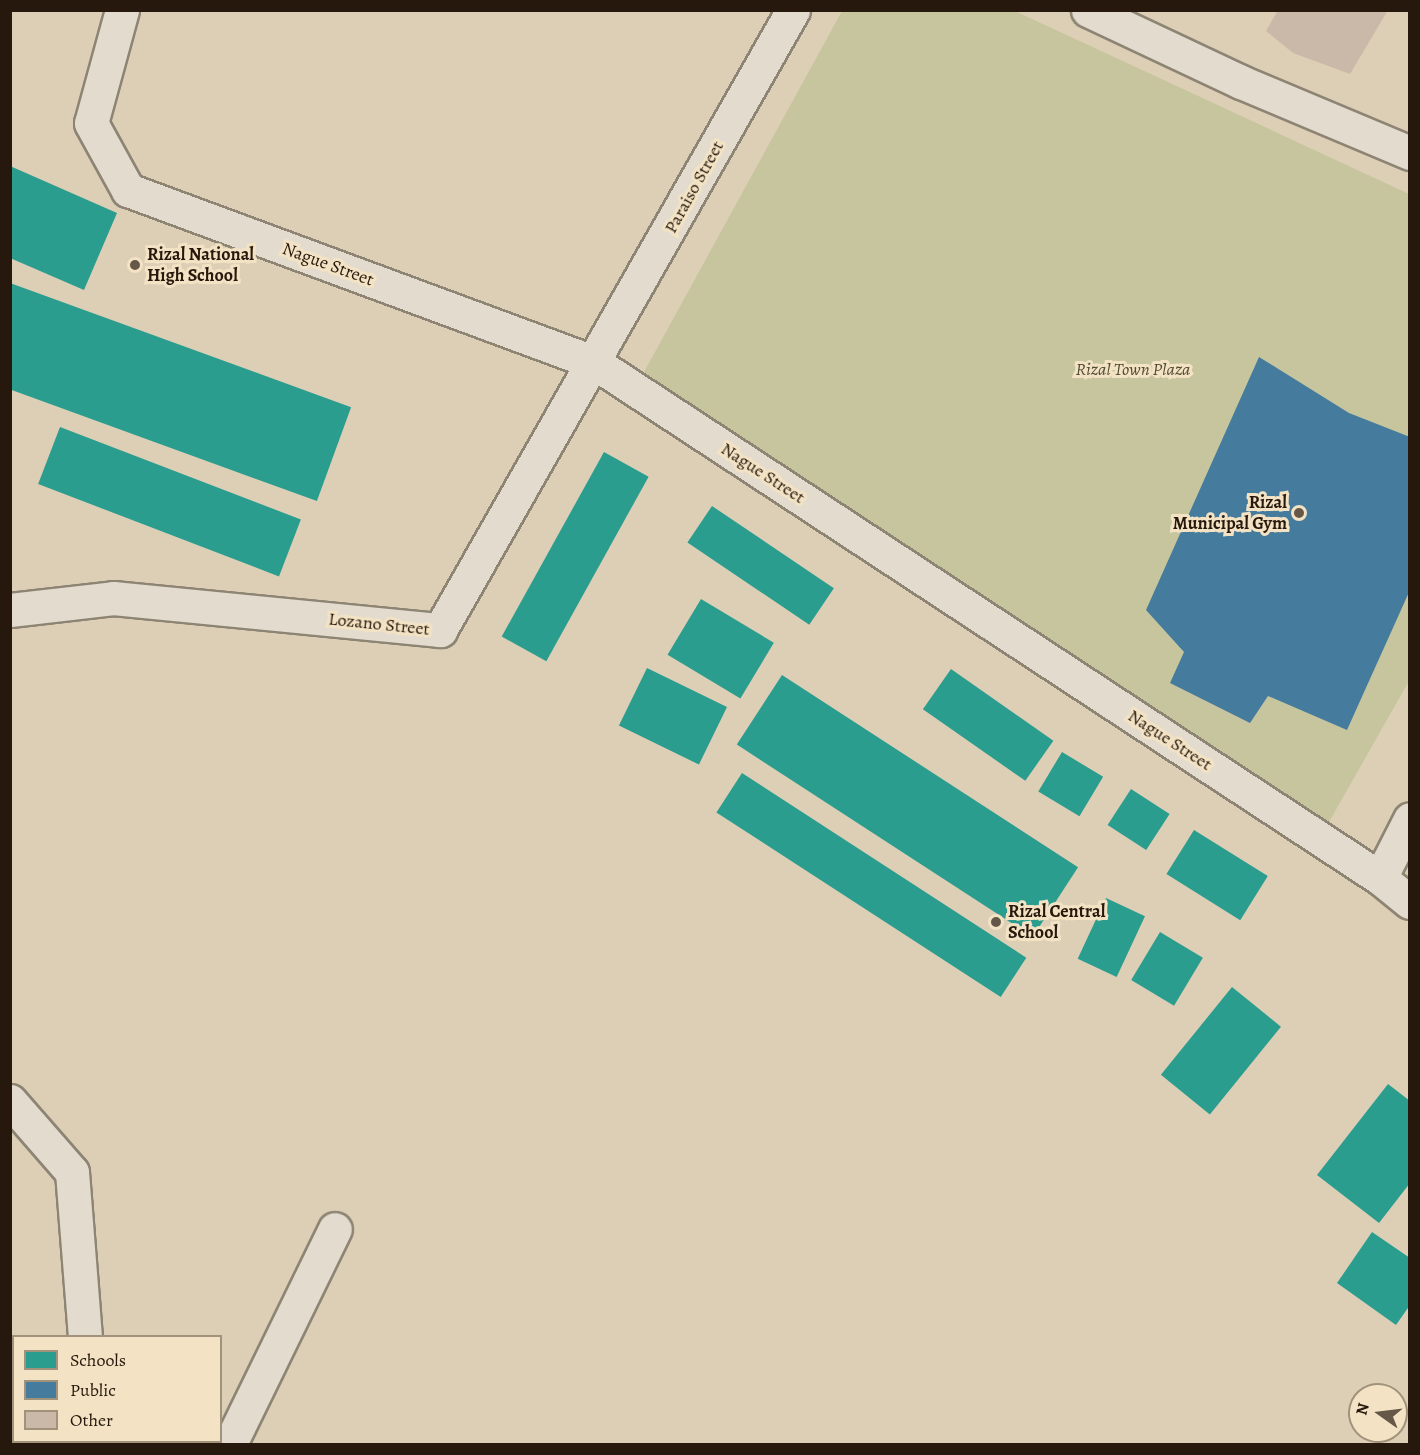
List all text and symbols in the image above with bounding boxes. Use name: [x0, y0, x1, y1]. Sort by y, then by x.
street label: Paraiso Street: [660, 137, 728, 237]
street label: Nague Street: [279, 238, 377, 290]
place label: Rizal National High School: [147, 244, 254, 286]
marker: Rizal National High School: [128, 258, 142, 272]
park label: Rizal Town Plaza: [1076, 358, 1190, 380]
street label: Nague Street: [717, 438, 809, 508]
place label: Rizal Municipal Gym: [1173, 492, 1287, 534]
marker: Rizal Municipal Gym: [1292, 506, 1306, 520]
street label: Lozano Street: [327, 608, 431, 640]
street label: Nague Street: [1124, 705, 1216, 775]
place label: Rizal Central School: [1008, 901, 1105, 944]
marker: Rizal Central School: [989, 915, 1003, 929]
legend: [12, 1335, 222, 1443]
text: Schools: [70, 1348, 126, 1372]
text: Public: [70, 1378, 116, 1402]
north arrow: [1348, 1383, 1408, 1443]
text: N: [1350, 1401, 1375, 1417]
text: Other: [70, 1408, 113, 1432]

